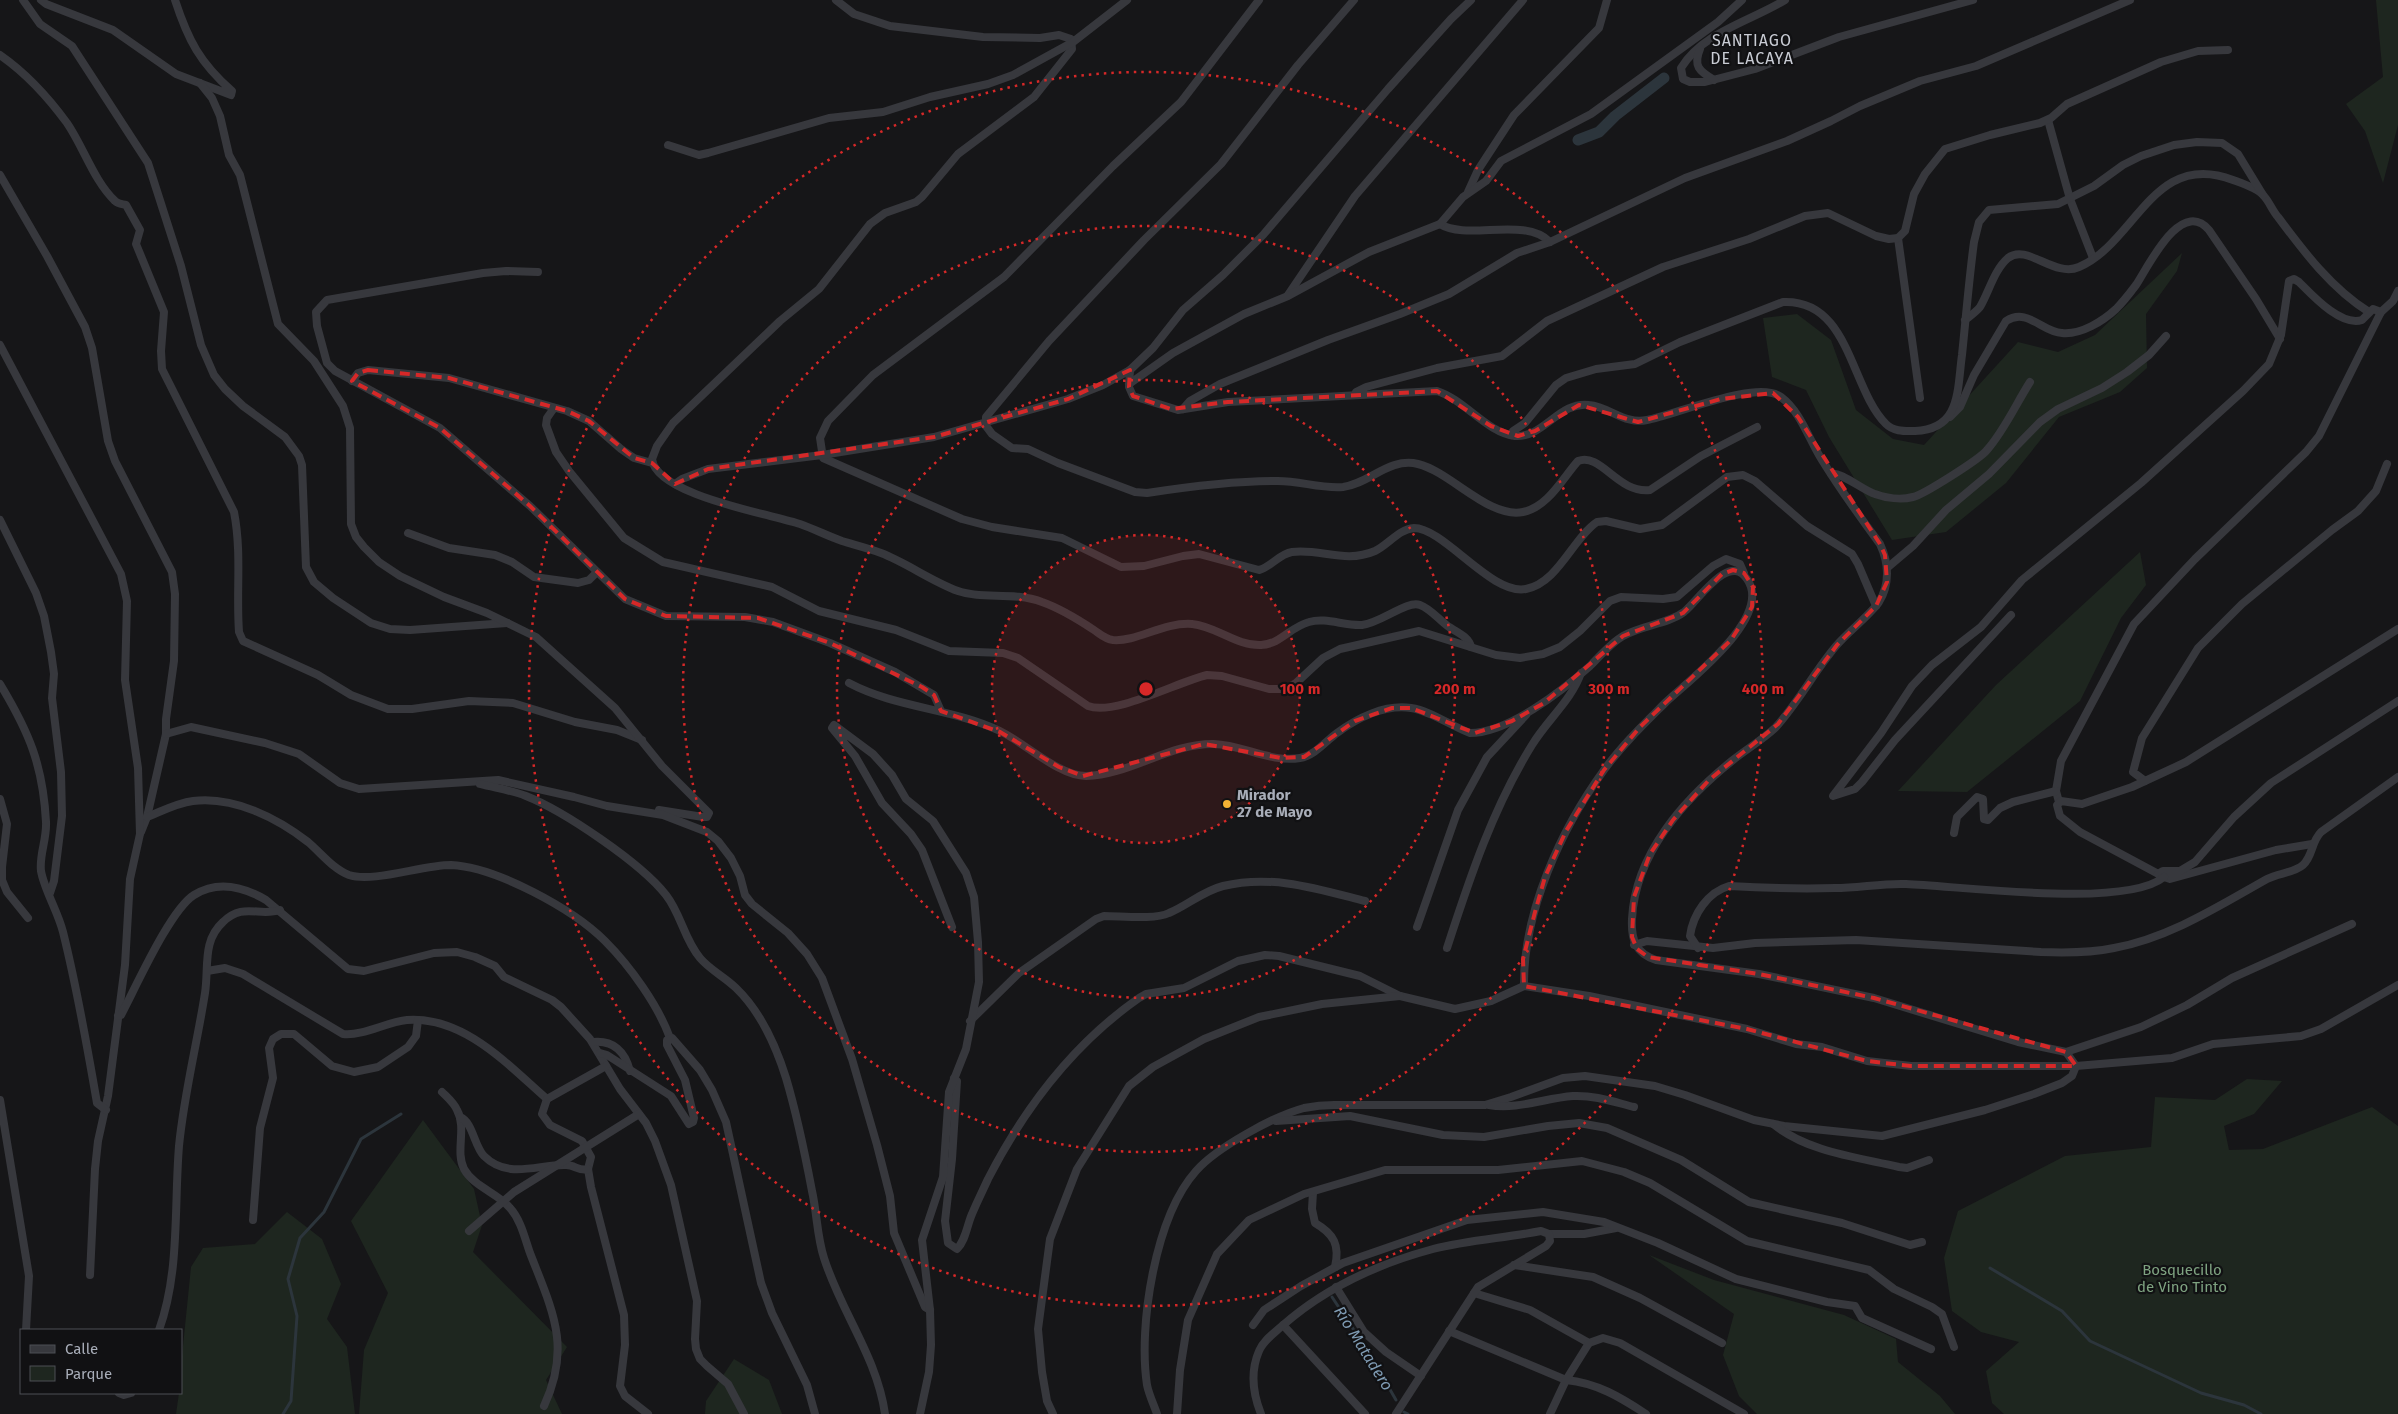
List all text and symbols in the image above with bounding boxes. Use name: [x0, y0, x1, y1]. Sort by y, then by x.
district label: SANTIAGO DE LACAYA: [1710, 31, 1794, 68]
centre of rings: [1137, 680, 1155, 698]
text: 100 m: [1280, 680, 1320, 698]
text: 200 m: [1434, 680, 1476, 698]
text: 300 m: [1587, 680, 1630, 698]
text: 400 m: [1742, 680, 1784, 698]
place label: Mirador 27 de Mayo: [1237, 786, 1312, 821]
marker: Mirador 27 de Mayo: [1221, 798, 1233, 810]
park label: Bosquecillo de Vino Tinto: [2137, 1261, 2227, 1296]
water label: Río Matadero: [1330, 1303, 1397, 1394]
legend: [20, 1329, 182, 1394]
text: Calle: [65, 1340, 98, 1358]
text: Parque: [65, 1365, 112, 1383]

